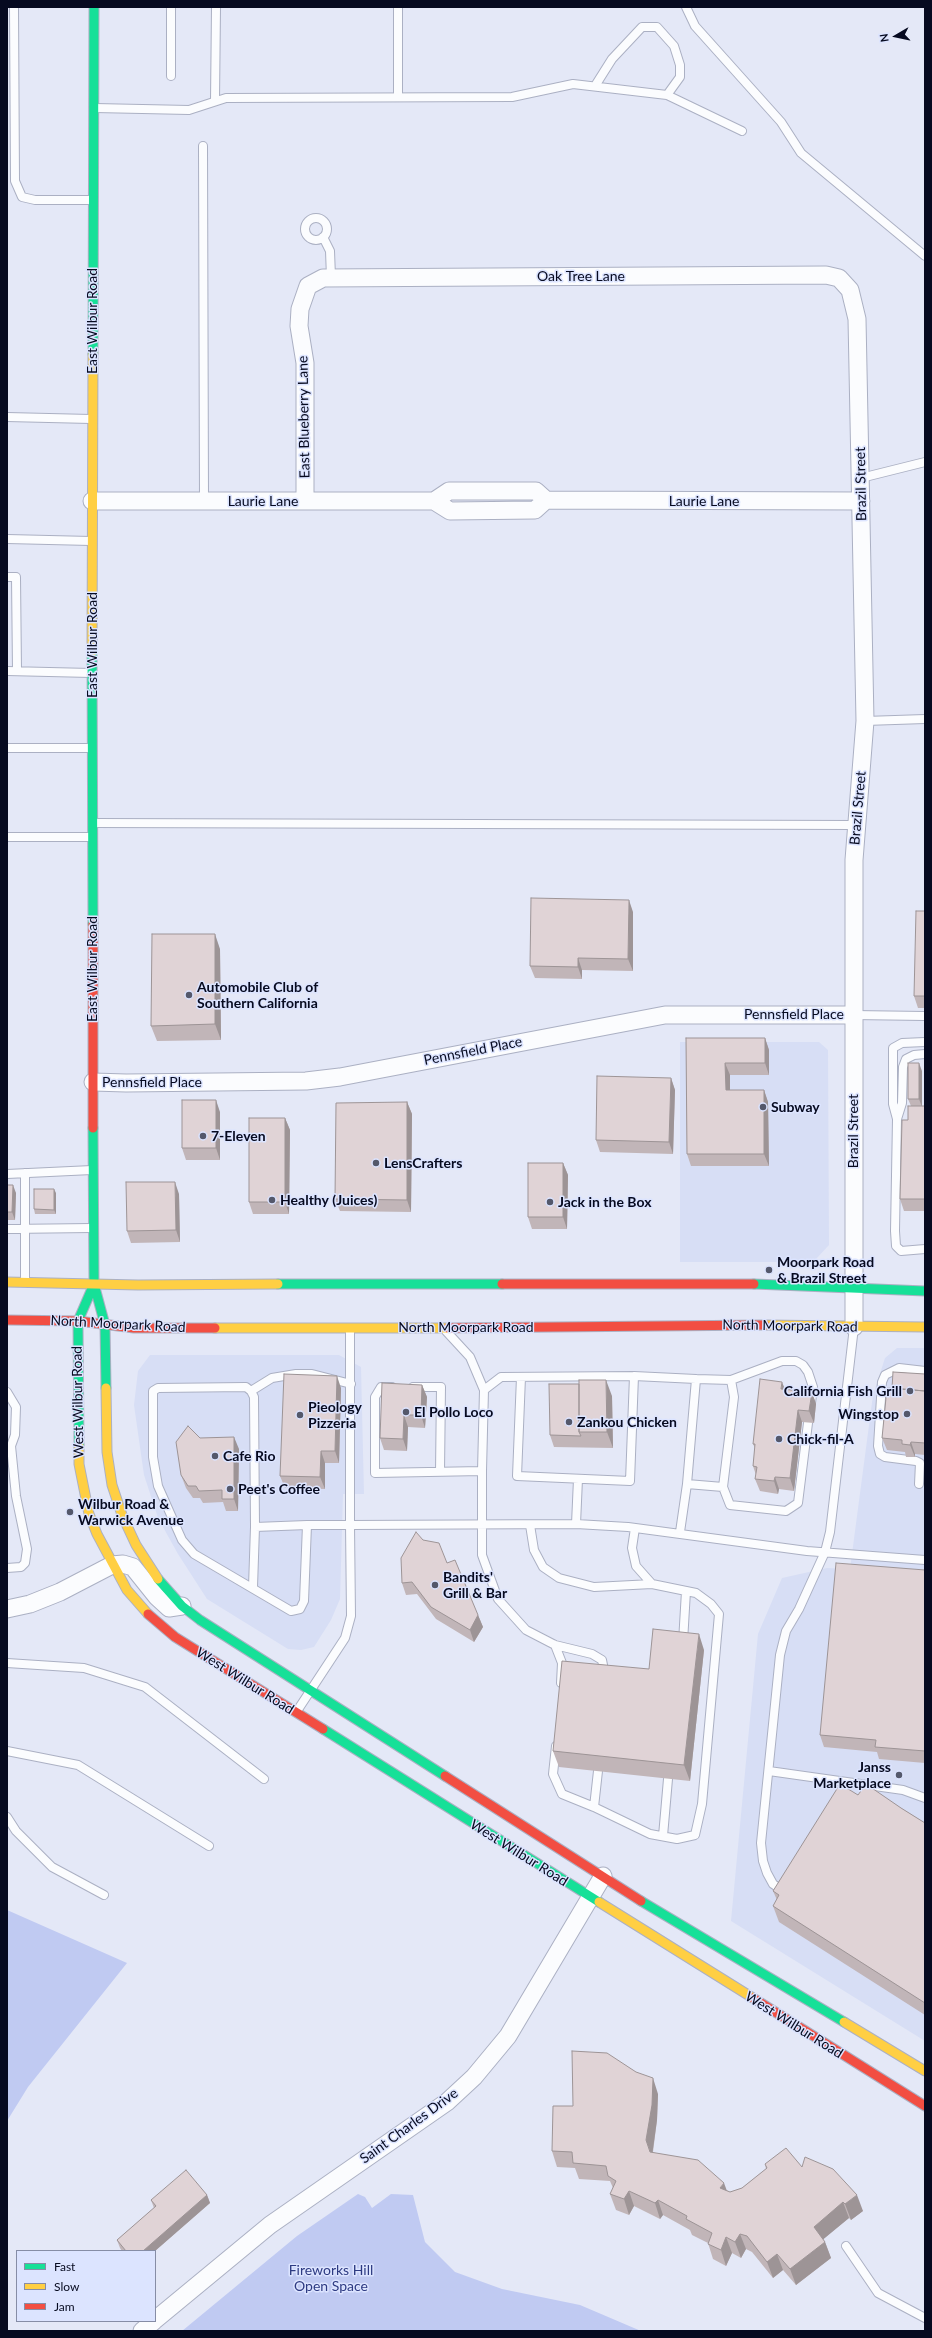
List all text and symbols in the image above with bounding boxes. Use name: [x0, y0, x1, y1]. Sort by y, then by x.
north arrow: [876, 16, 916, 56]
text: N: [877, 33, 891, 43]
street label: East Wilbur Road: [84, 268, 100, 374]
street label: Oak Tree Lane: [537, 268, 625, 284]
street label: East Blueberry Lane: [295, 356, 313, 478]
street label: Brazil Street: [852, 447, 870, 521]
street label: Laurie Lane: [228, 493, 298, 509]
street label: Laurie Lane: [669, 493, 739, 509]
street label: East Wilbur Road: [84, 592, 100, 698]
street label: Brazil Street: [846, 770, 870, 846]
street label: East Wilbur Road: [84, 916, 100, 1022]
place label: Automobile Club of Southern California: [197, 979, 318, 1012]
marker: Automobile Club of Southern California: [184, 990, 194, 1000]
street label: Pennsfield Place: [744, 1006, 844, 1022]
street label: Pennsfield Place: [422, 1033, 524, 1069]
street label: Pennsfield Place: [102, 1074, 202, 1090]
street label: Brazil Street: [845, 1094, 861, 1168]
place label: Subway: [771, 1099, 820, 1115]
marker: Subway: [758, 1102, 768, 1112]
place label: 7-Eleven: [211, 1128, 266, 1144]
marker: 7-Eleven: [198, 1131, 208, 1141]
place label: LensCrafters: [384, 1155, 462, 1171]
marker: LensCrafters: [371, 1158, 381, 1168]
place label: Healthy (Juices): [280, 1192, 377, 1208]
place label: Jack in the Box: [558, 1194, 651, 1210]
marker: Healthy (Juices): [267, 1195, 277, 1205]
marker: Jack in the Box: [545, 1197, 555, 1207]
place label: Moorpark Road & Brazil Street: [777, 1254, 874, 1286]
marker: Moorpark Road & Brazil Street: [764, 1265, 774, 1275]
street label: North Moorpark Road: [50, 1312, 186, 1336]
street label: North Moorpark Road: [722, 1316, 858, 1336]
street label: North Moorpark Road: [398, 1319, 534, 1335]
street label: West Wilbur Road: [69, 1346, 87, 1458]
place label: California Fish Grill: [784, 1383, 902, 1399]
marker: California Fish Grill: [905, 1386, 915, 1396]
place label: Pieology Pizzeria: [308, 1399, 362, 1432]
place label: El Pollo Loco: [414, 1404, 493, 1420]
place label: Wingstop: [838, 1406, 899, 1422]
marker: El Pollo Loco: [401, 1407, 411, 1417]
marker: Wingstop: [902, 1409, 912, 1419]
marker: Pieology Pizzeria: [295, 1410, 305, 1420]
place label: Zankou Chicken: [577, 1414, 677, 1430]
marker: Zankou Chicken: [564, 1417, 574, 1427]
place label: Chick-fil-A: [787, 1431, 854, 1447]
marker: Chick-fil-A: [774, 1434, 784, 1444]
place label: Cafe Rio: [223, 1448, 275, 1464]
marker: Cafe Rio: [210, 1451, 220, 1461]
place label: Peet's Coffee: [238, 1481, 320, 1497]
marker: Peet's Coffee: [225, 1484, 235, 1494]
place label: Wilbur Road & Warwick Avenue: [78, 1496, 184, 1528]
marker: Wilbur Road & Warwick Avenue: [65, 1507, 75, 1517]
place label: Bandits' Grill & Bar: [443, 1569, 507, 1602]
marker: Bandits' Grill & Bar: [430, 1580, 440, 1590]
street label: West Wilbur Road: [193, 1644, 297, 1718]
place label: Janss Marketplace: [813, 1759, 891, 1792]
marker: Janss Marketplace: [894, 1770, 904, 1780]
street label: West Wilbur Road: [467, 1816, 571, 1890]
street label: West Wilbur Road: [742, 1988, 846, 2062]
street label: Saint Charles Drive: [357, 2085, 461, 2167]
legend: [16, 2250, 156, 2322]
text: Fast: [54, 2259, 75, 2274]
park label: Fireworks Hill Open Space: [289, 2262, 373, 2294]
text: Slow: [54, 2279, 79, 2294]
text: Jam: [54, 2299, 75, 2314]

